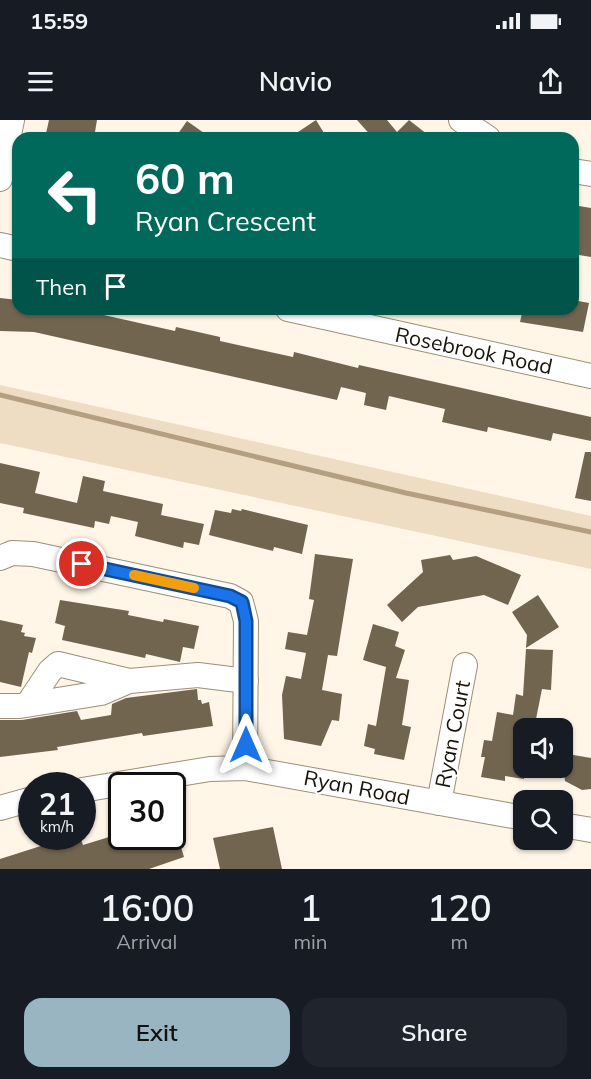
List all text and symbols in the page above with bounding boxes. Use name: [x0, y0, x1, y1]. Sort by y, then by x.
text: 15:59: [30, 7, 88, 35]
text: Navio: [259, 64, 332, 98]
icon: menu: [24, 65, 57, 98]
icon: share: [534, 65, 567, 98]
text: 60 m: [135, 152, 235, 205]
icon: left: [36, 156, 114, 234]
text: Ryan Crescent: [135, 204, 316, 238]
icon: arrive: [99, 270, 132, 303]
text: Then: [36, 273, 87, 301]
street label: Rosebrook Road: [393, 321, 555, 379]
pin: [56, 538, 107, 589]
icon: arrive: [65, 547, 98, 580]
street label: Ryan Court: [429, 678, 475, 790]
position arrow: [214, 713, 278, 777]
map controls: [513, 718, 573, 850]
button: sound: [513, 718, 573, 778]
street label: Ryan Road: [302, 764, 412, 810]
speed limit sign: 30: [108, 772, 186, 850]
text: 21: [39, 785, 75, 823]
button: search: [513, 790, 573, 850]
text: km/h: [40, 817, 74, 836]
text: 16:00: [99, 885, 194, 930]
text: 1: [300, 885, 321, 930]
text: 120: [427, 885, 492, 930]
text: Arrival: [116, 929, 177, 954]
text: min: [294, 929, 328, 954]
text: m: [451, 929, 468, 954]
button: Exit: [24, 998, 290, 1067]
button: Share: [302, 998, 567, 1067]

